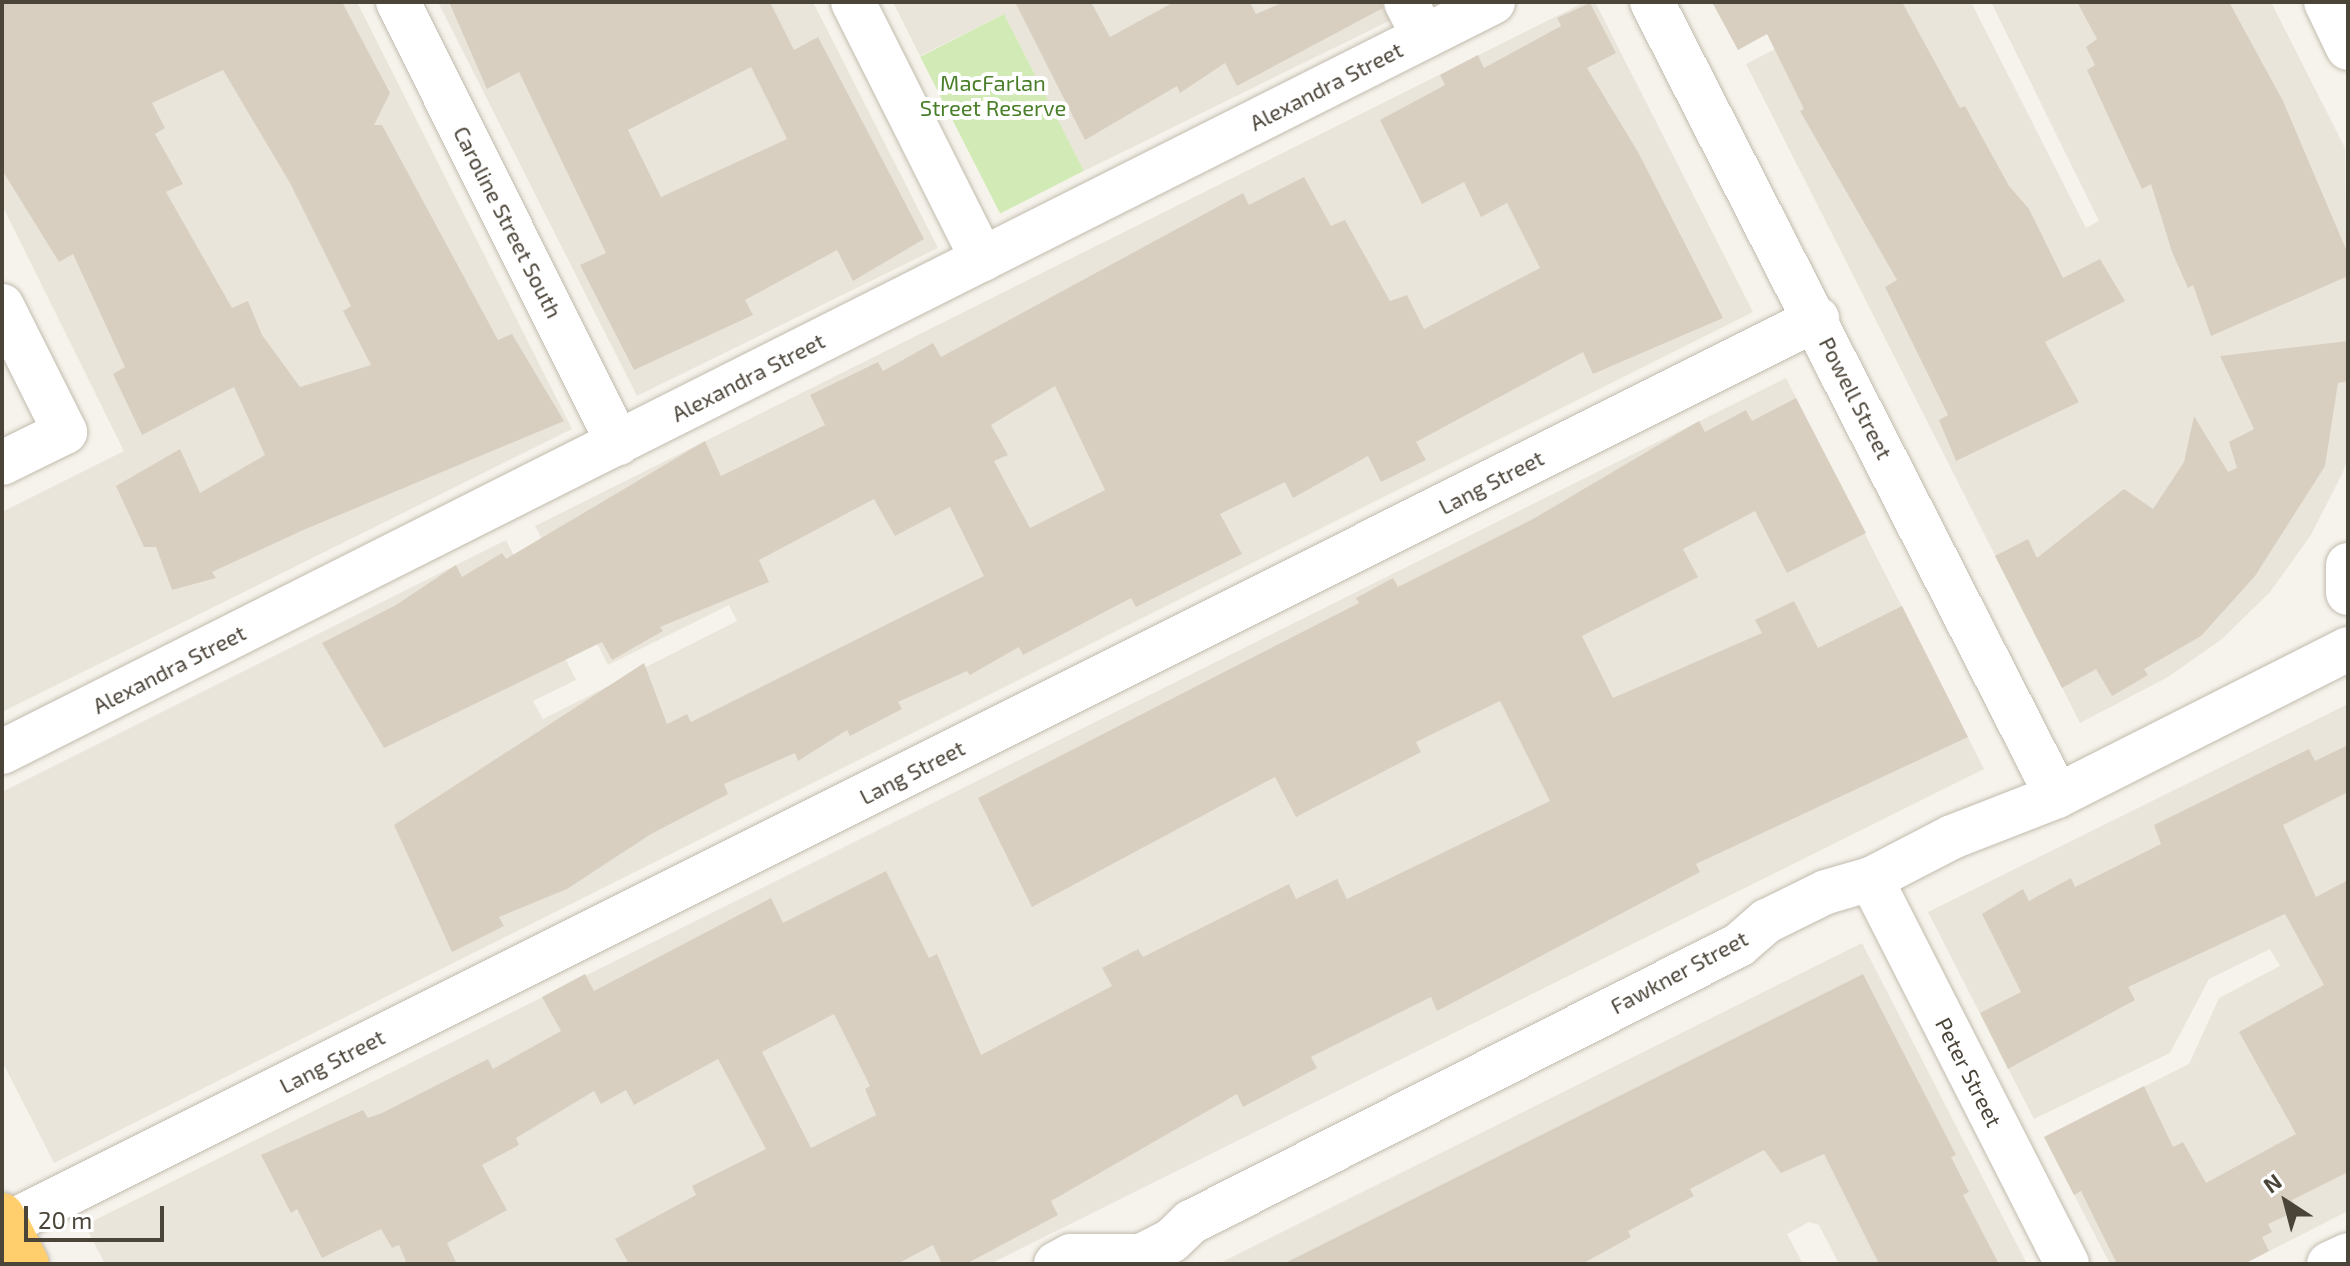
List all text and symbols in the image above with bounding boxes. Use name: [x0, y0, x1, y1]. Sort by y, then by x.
street label: Alexandra Street: [1245, 36, 1407, 136]
park label: MacFarlan Street Reserve: [920, 69, 1066, 120]
street label: Caroline Street South: [448, 122, 568, 322]
street label: Alexandra Street: [667, 327, 829, 427]
street label: Powell Street: [1814, 332, 1898, 464]
street label: Lang Street: [1434, 444, 1548, 520]
street label: Alexandra Street: [88, 619, 250, 719]
street label: Lang Street: [855, 734, 969, 810]
street label: Fawkner Street: [1606, 925, 1752, 1019]
street label: Peter Street: [1930, 1013, 2008, 1131]
street label: Lang Street: [275, 1023, 389, 1099]
north arrow: [2246, 1162, 2326, 1242]
text: N: [2258, 1167, 2286, 1198]
scale bar: [28, 1190, 168, 1240]
text: 20 m: [38, 1205, 92, 1234]

